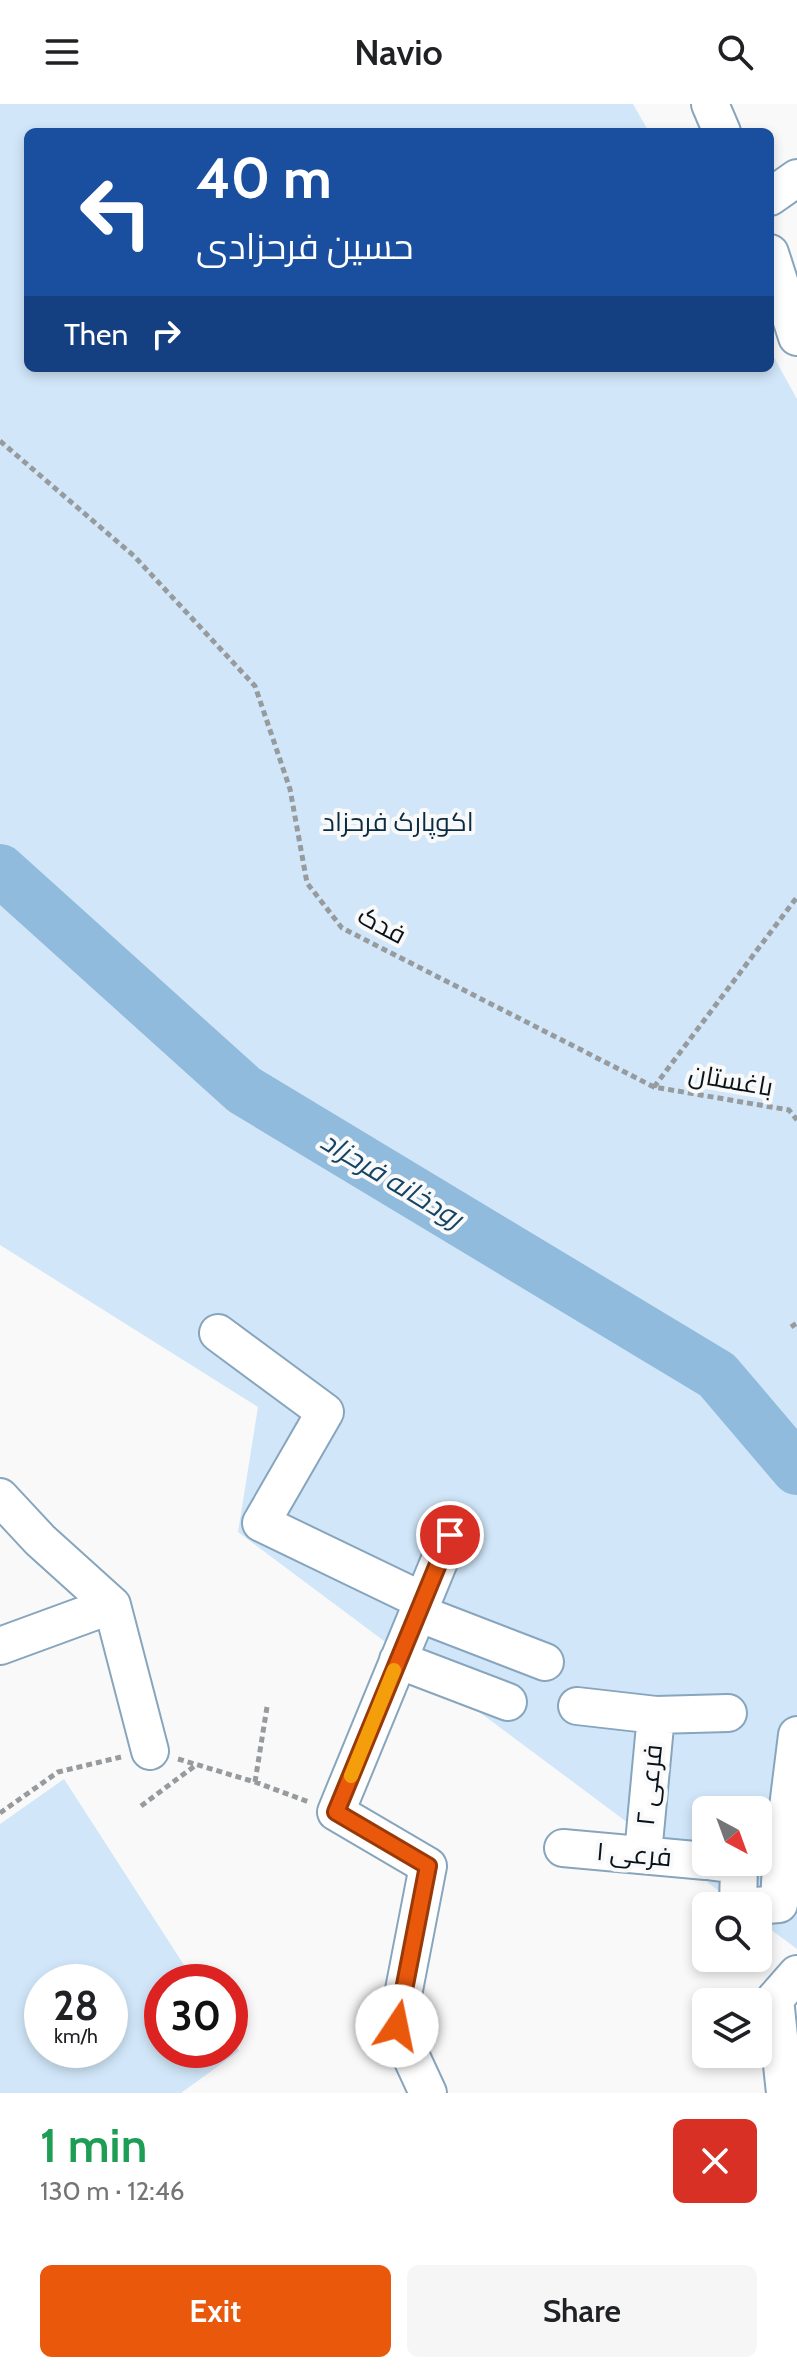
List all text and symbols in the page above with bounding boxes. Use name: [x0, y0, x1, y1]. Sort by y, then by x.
icon: menu: [40, 30, 84, 74]
text: Navio: [354, 30, 443, 74]
icon: search: [713, 30, 757, 74]
text: 40 m: [196, 144, 332, 212]
icon: left: [64, 160, 168, 264]
text: حسین فرحزادی: [196, 224, 414, 268]
icon: right: [144, 312, 188, 356]
text: Then: [64, 316, 128, 353]
park label: اکوپارک فرحزاد: [322, 806, 474, 839]
street label: فدک: [352, 899, 412, 951]
street label: باغستان: [686, 1057, 776, 1103]
water label: رودخانه فرحزاد: [315, 1123, 471, 1236]
pin: [416, 1501, 484, 1569]
icon: arrive: [428, 1513, 472, 1557]
street label: فرعی ۲: [629, 1743, 669, 1827]
north arrow: [692, 1796, 772, 1876]
map controls: [692, 1796, 772, 2068]
street label: فرعی ۱: [595, 1835, 673, 1873]
button: search: [692, 1892, 772, 1972]
speed limit sign: 30: [144, 1964, 248, 2068]
text: 28: [53, 1981, 99, 2030]
position arrow: [355, 1984, 439, 2068]
button: layers: [692, 1988, 772, 2068]
text: km/h: [54, 2024, 98, 2048]
text: 1 min: [40, 2116, 147, 2174]
button: close: [673, 2119, 757, 2203]
text: 130 m · 12:46: [40, 2175, 185, 2207]
button: Exit: [40, 2265, 391, 2357]
button: Share: [407, 2265, 757, 2357]

